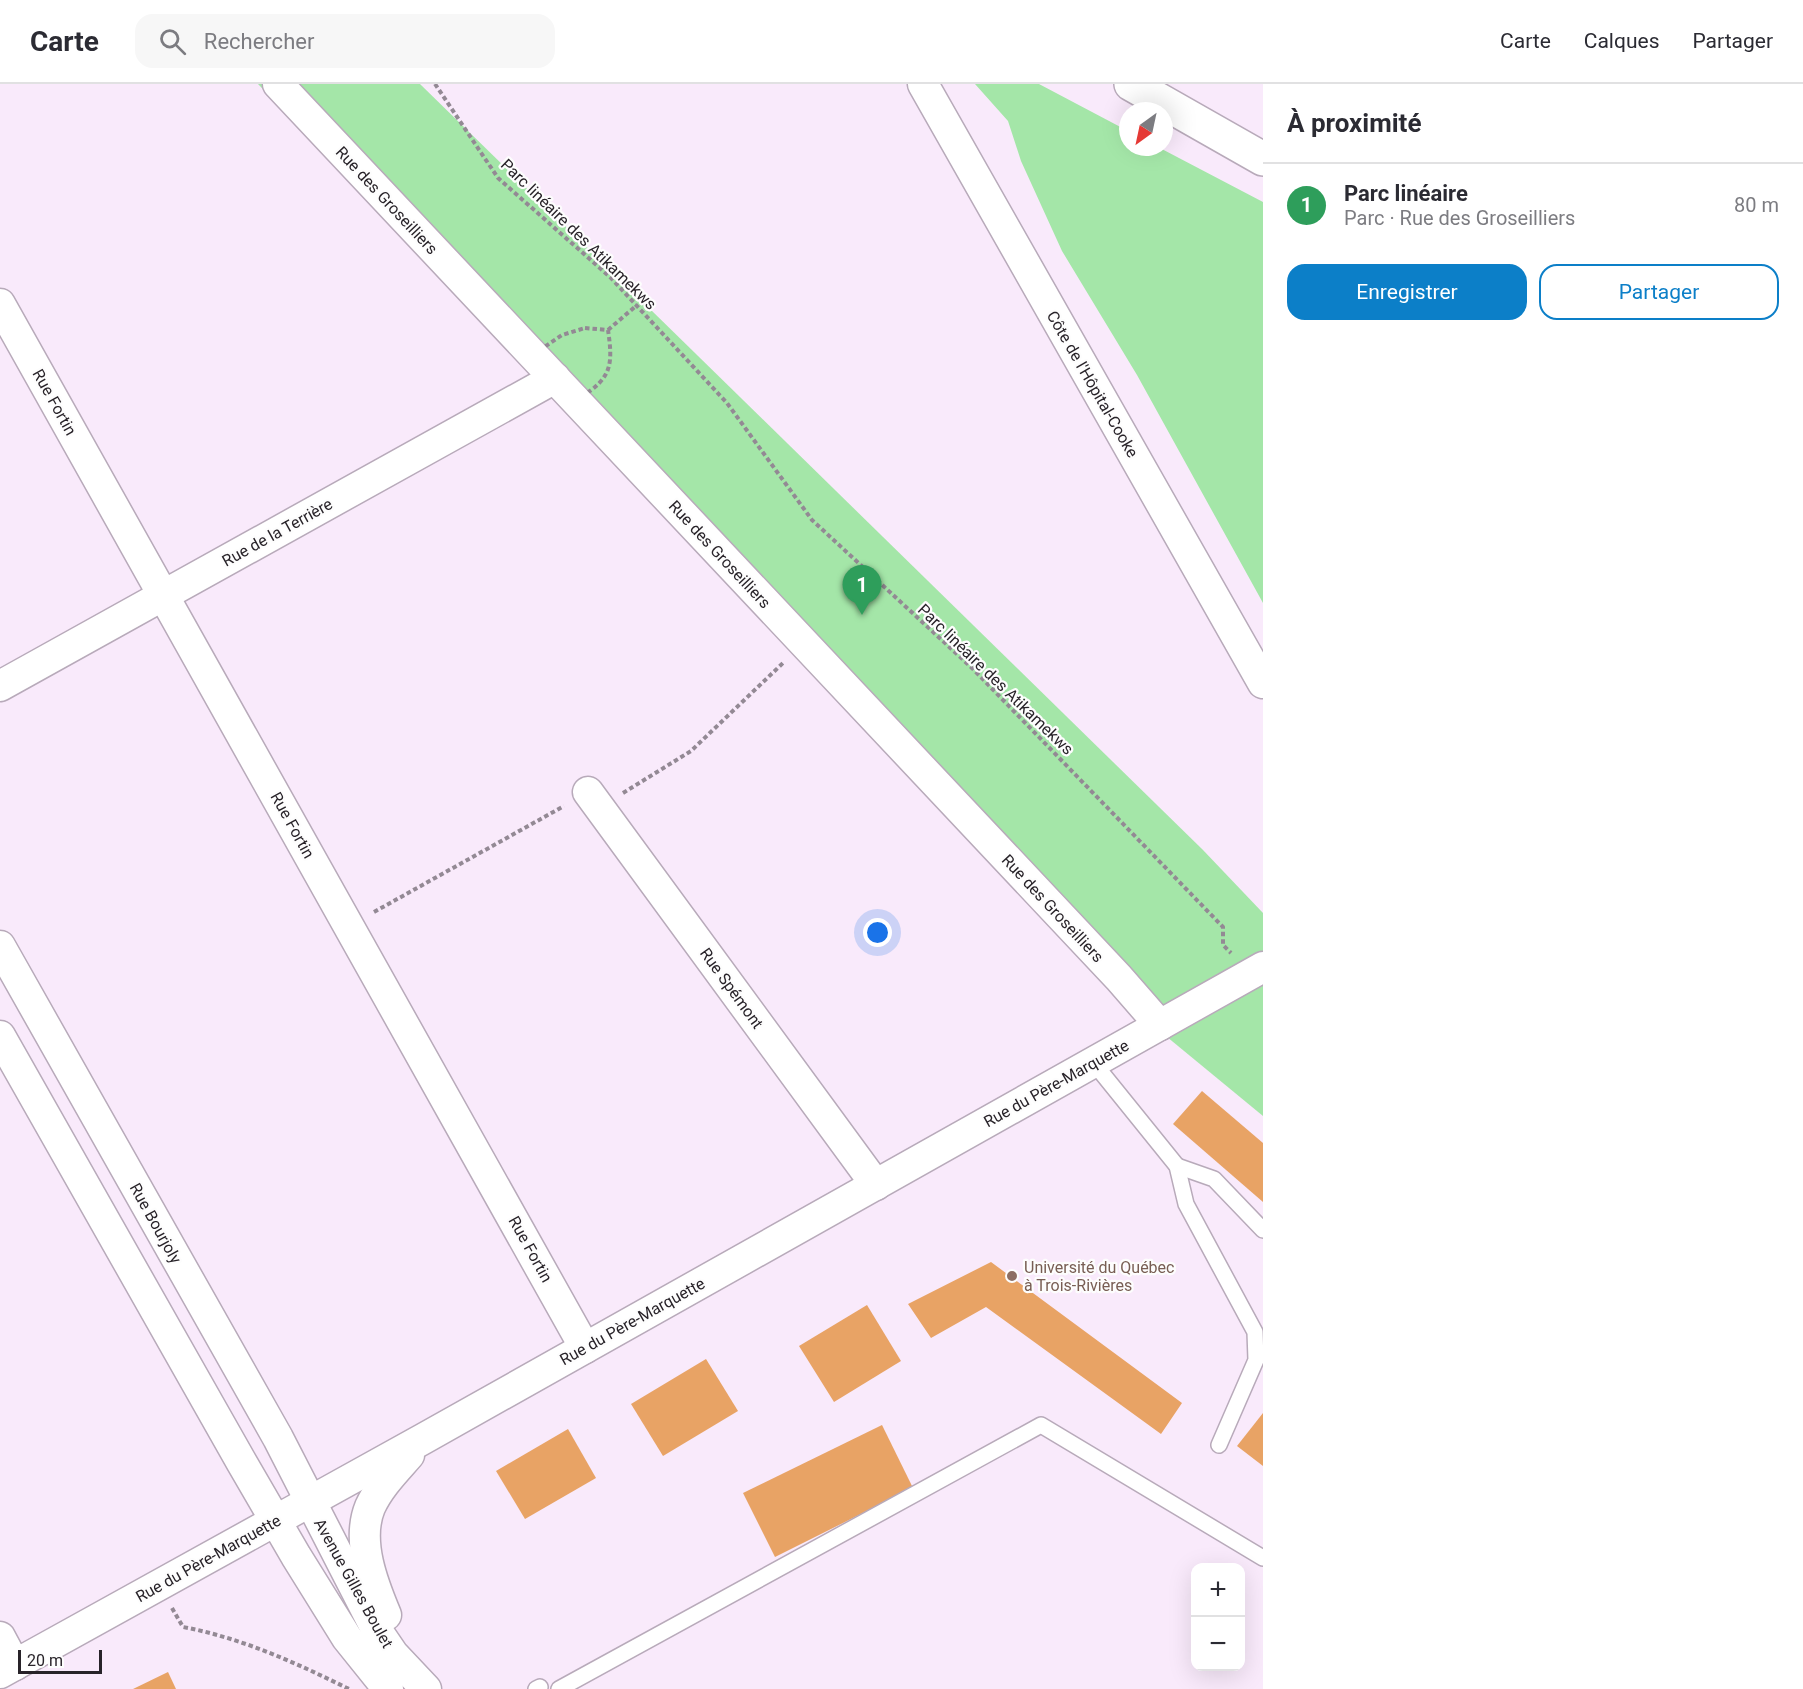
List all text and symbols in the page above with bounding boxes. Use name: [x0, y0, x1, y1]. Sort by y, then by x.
search box: [135, 14, 555, 68]
text: Carte: [30, 25, 99, 58]
icon: search: [156, 25, 189, 58]
text: Rechercher: [204, 29, 314, 54]
text: Carte: [1500, 29, 1551, 53]
text: Calques: [1584, 29, 1659, 53]
text: Partager: [1692, 29, 1773, 53]
north arrow: [1119, 102, 1173, 156]
text: À proximité: [1287, 108, 1421, 138]
street label: Rue des Groseilliers: [332, 142, 442, 258]
street label: Parc linéaire des Atikamekws: [497, 155, 660, 314]
text: Parc linéaire: [1344, 181, 1468, 206]
text: 1: [1301, 193, 1312, 217]
text: 80 m: [1734, 193, 1779, 217]
text: Parc · Rue des Groseilliers: [1344, 206, 1575, 230]
button: Enregistrer: [1287, 264, 1527, 320]
button: Partager: [1539, 264, 1779, 320]
street label: Côte de l'Hôpital-Cooke: [1043, 308, 1142, 461]
street label: Rue Fortin: [29, 366, 80, 439]
street label: Rue de la Terrière: [219, 494, 336, 571]
street label: Rue des Groseilliers: [665, 496, 775, 612]
pin: 1: [842, 566, 882, 615]
street label: Parc linéaire des Atikamekws: [914, 600, 1077, 759]
street label: Rue Fortin: [267, 789, 318, 862]
street label: Rue des Groseilliers: [998, 850, 1108, 966]
your location: [863, 918, 892, 947]
street label: Rue Spémont: [696, 944, 767, 1032]
street label: Rue du Père-Marquette: [980, 1036, 1132, 1131]
street label: Rue Bourjoly: [126, 1180, 186, 1267]
street label: Rue Fortin: [505, 1213, 556, 1286]
place label: Université du Québec à Trois-Rivières: [1024, 1258, 1174, 1295]
marker: Université du Québec à Trois-Rivières: [1005, 1269, 1019, 1283]
street label: Rue du Père-Marquette: [556, 1274, 708, 1369]
street label: Rue du Père-Marquette: [132, 1511, 284, 1606]
street label: Avenue Gilles Boulet: [310, 1515, 397, 1651]
map controls: [1191, 1563, 1245, 1671]
button: +: [1191, 1563, 1245, 1617]
button: −: [1191, 1617, 1245, 1671]
scale bar: [18, 1647, 102, 1674]
text: 20 m: [27, 1651, 63, 1670]

